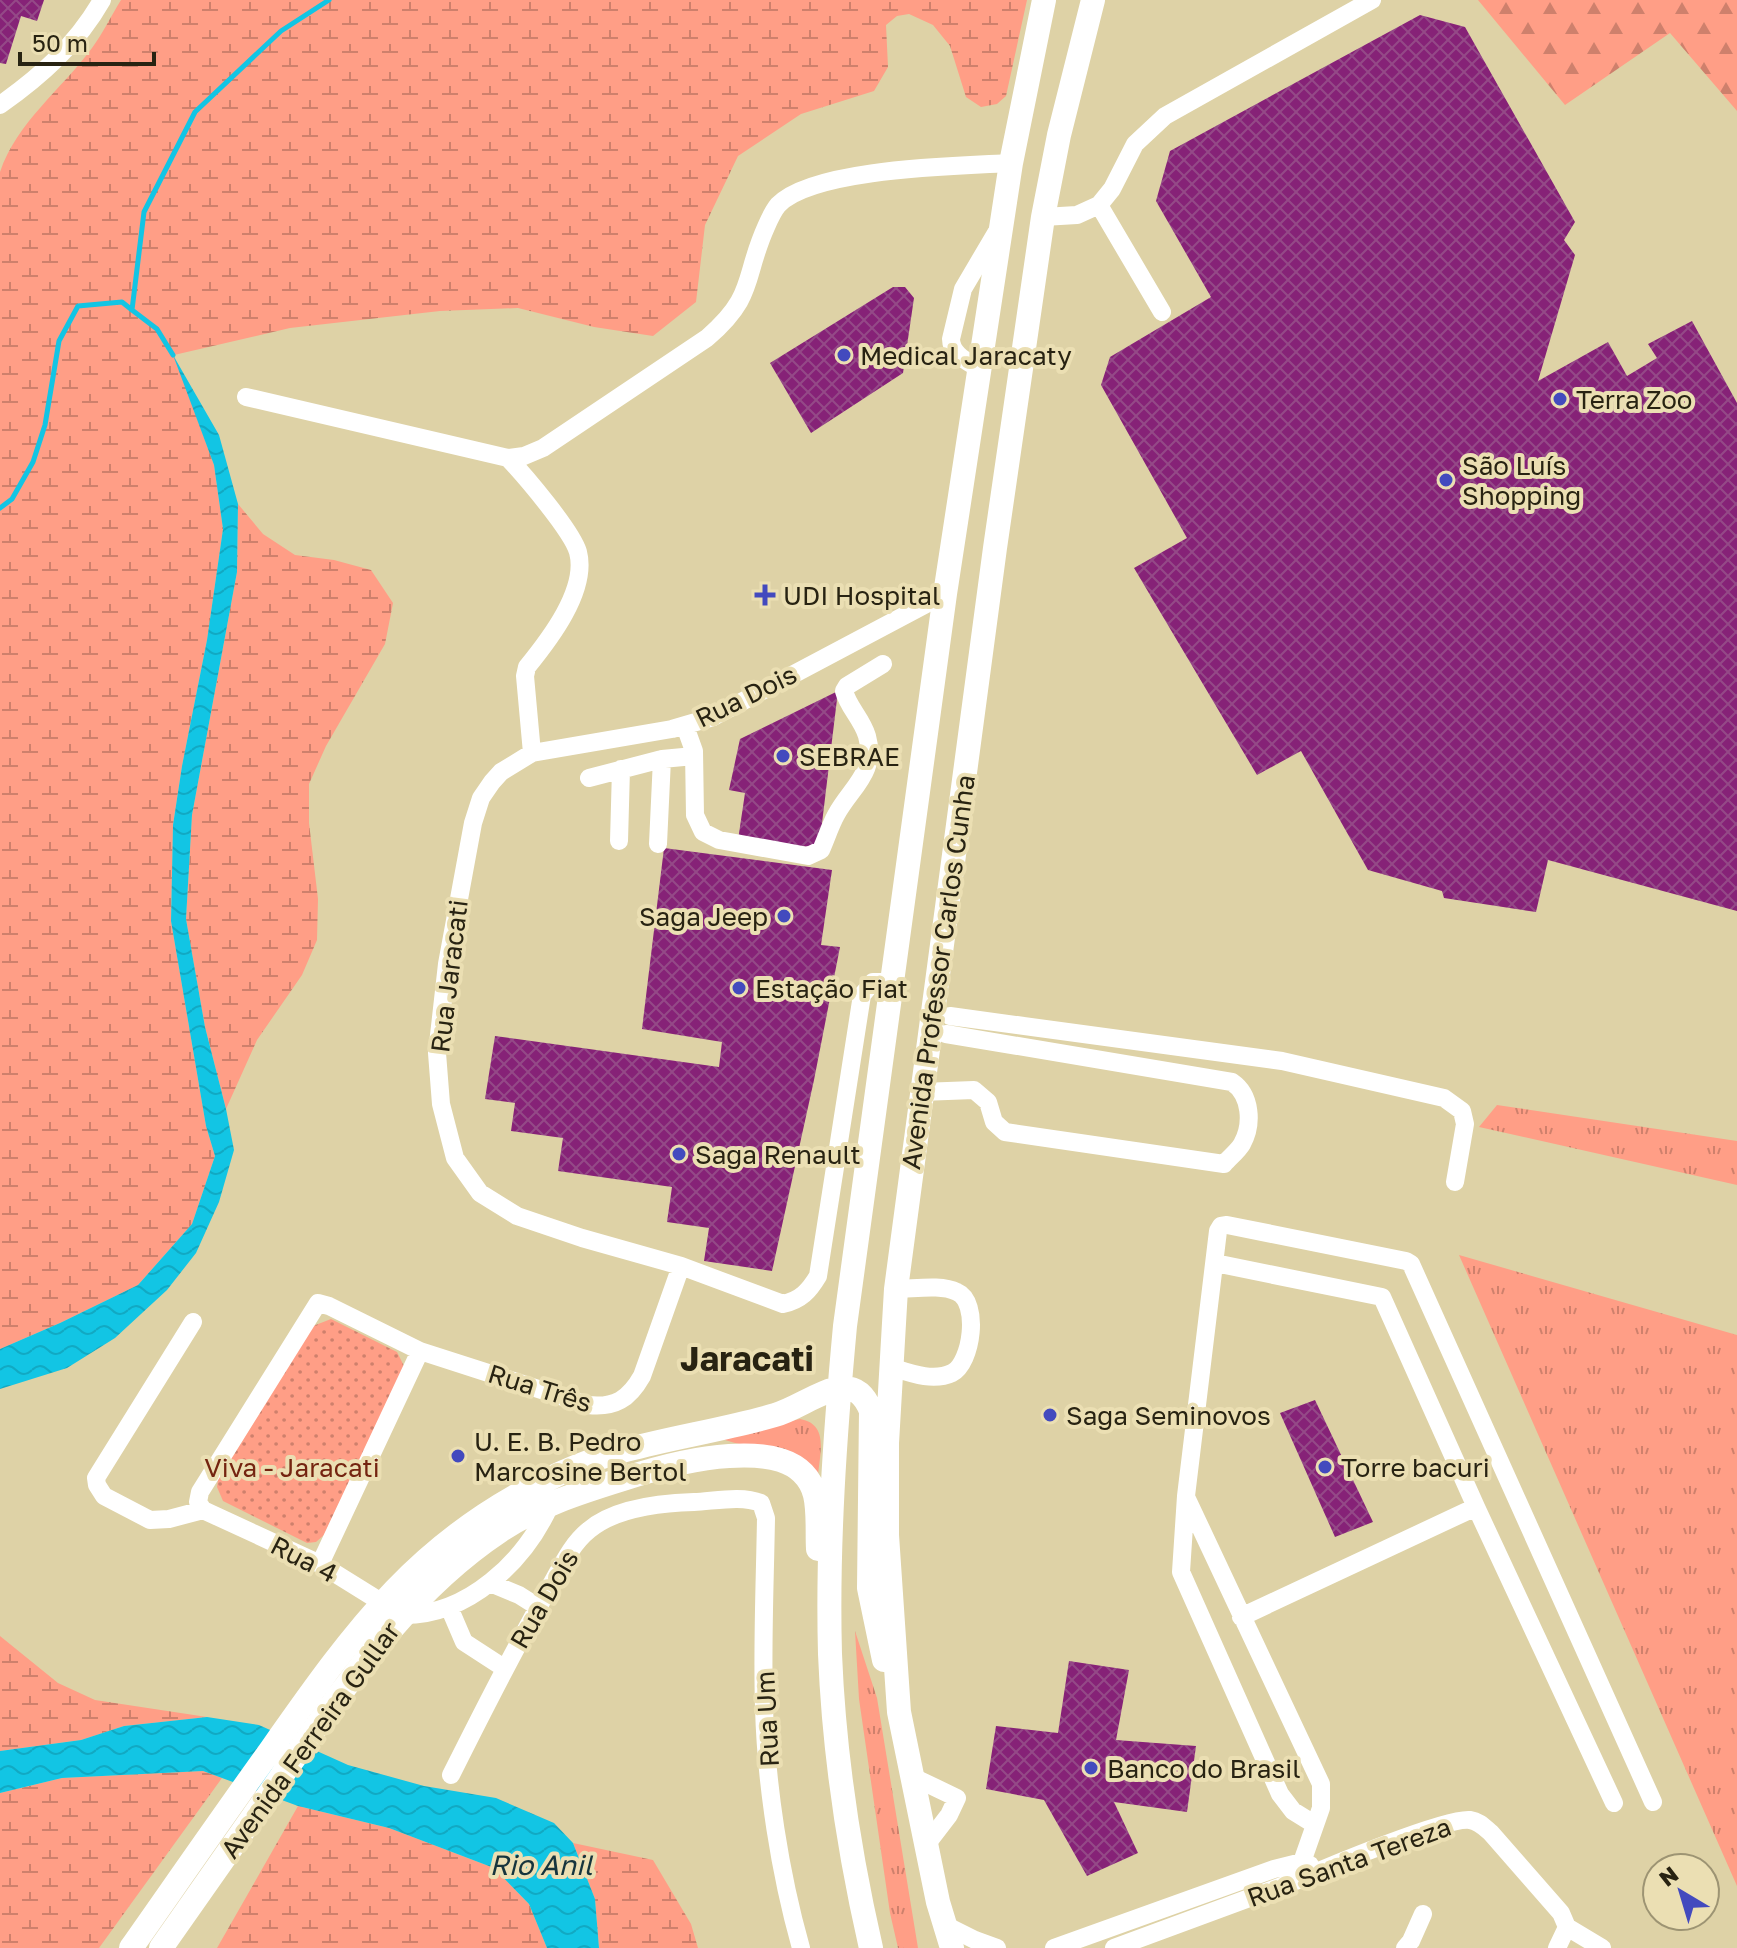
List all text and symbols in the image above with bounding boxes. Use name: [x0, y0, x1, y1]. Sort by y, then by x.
scale bar: [20, 16, 154, 66]
text: 50 m: [32, 28, 88, 57]
place label: Medical Jaracaty: [860, 340, 1072, 371]
marker: Medical Jaracaty: [835, 346, 853, 364]
place label: Terra Zoo: [1576, 384, 1692, 415]
marker: Terra Zoo: [1551, 390, 1569, 408]
place label: São Luís Shopping: [1462, 450, 1581, 511]
marker: São Luís Shopping: [1437, 471, 1455, 489]
place label: UDI Hospital: [783, 580, 940, 611]
marker: UDI Hospital: [754, 584, 776, 606]
street label: Rua Dois: [690, 658, 802, 734]
place label: SEBRAE: [799, 741, 900, 772]
marker: SEBRAE: [774, 747, 792, 765]
street label: Avenida Professor Carlos Cunha: [895, 773, 981, 1171]
street label: Rua Jaracati: [424, 898, 474, 1054]
place label: Saga Jeep: [639, 901, 768, 932]
marker: Saga Jeep: [775, 907, 793, 925]
place label: Estação Fiat: [755, 973, 908, 1004]
marker: Estação Fiat: [730, 979, 748, 997]
place label: Saga Renault: [695, 1139, 861, 1170]
marker: Saga Renault: [670, 1145, 688, 1163]
district label: Jaracati: [680, 1338, 814, 1378]
street label: Rua Três: [484, 1358, 596, 1418]
place label: Saga Seminovos: [1066, 1400, 1271, 1431]
marker: Saga Seminovos: [1041, 1406, 1059, 1424]
place label: U. E. B. Pedro Marcosine Bertol: [474, 1426, 687, 1487]
marker: U. E. B. Pedro Marcosine Bertol: [449, 1447, 467, 1465]
park label: Viva - Jaracati: [204, 1452, 380, 1483]
place label: Torre bacuri: [1341, 1452, 1490, 1483]
marker: Torre bacuri: [1316, 1458, 1334, 1476]
street label: Rua 4: [266, 1529, 342, 1589]
street label: Rua Dois: [503, 1544, 585, 1654]
street label: Avenida Ferreira Gullar: [214, 1616, 406, 1864]
street label: Rua Um: [749, 1670, 785, 1768]
place label: Banco do Brasil: [1107, 1753, 1301, 1784]
marker: Banco do Brasil: [1082, 1759, 1100, 1777]
street label: Rua Santa Tereza: [1243, 1811, 1455, 1913]
water label: Rio Anil: [490, 1848, 593, 1881]
north arrow: [1641, 1852, 1721, 1932]
text: N: [1653, 1860, 1683, 1892]

